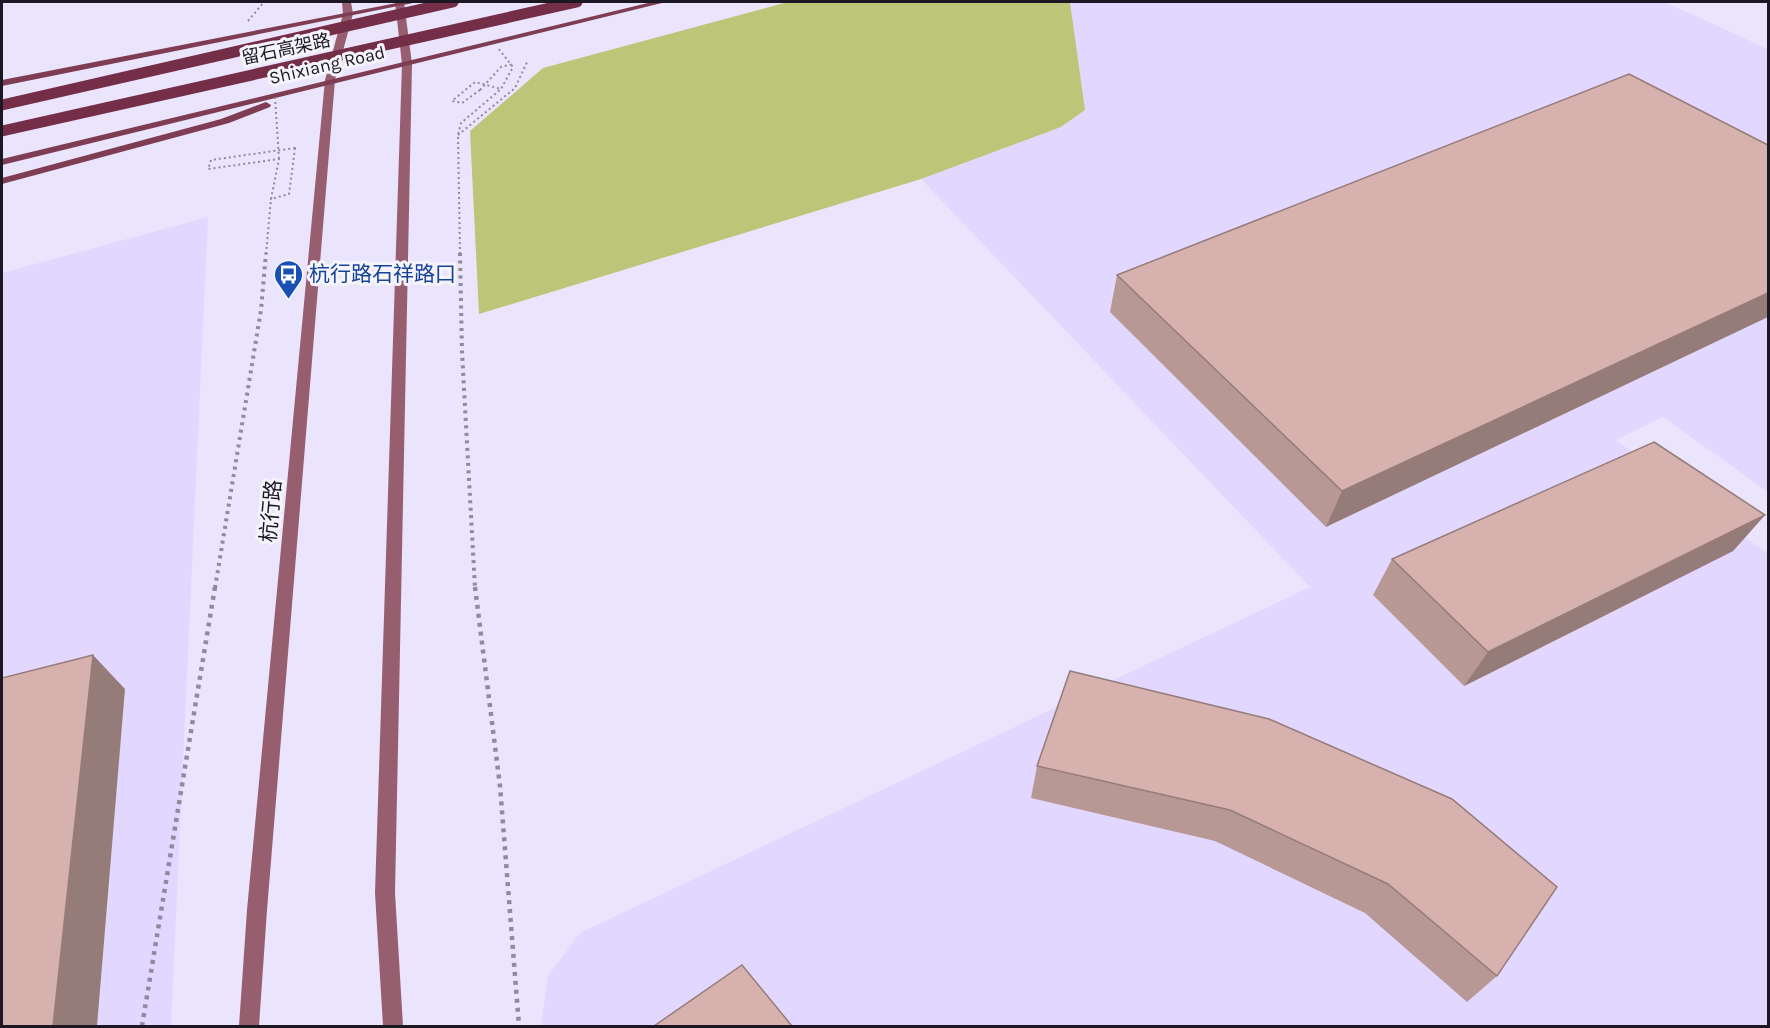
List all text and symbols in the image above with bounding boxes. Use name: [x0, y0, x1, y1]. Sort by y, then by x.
street label: 留石高架路: [240, 29, 332, 69]
street label: Shixiang Road: [267, 41, 387, 89]
bus stop icon: 杭行路石祥路口: [272, 258, 304, 300]
place label: 杭行路石祥路口: [309, 262, 456, 286]
street label: 杭行路: [256, 479, 286, 543]

